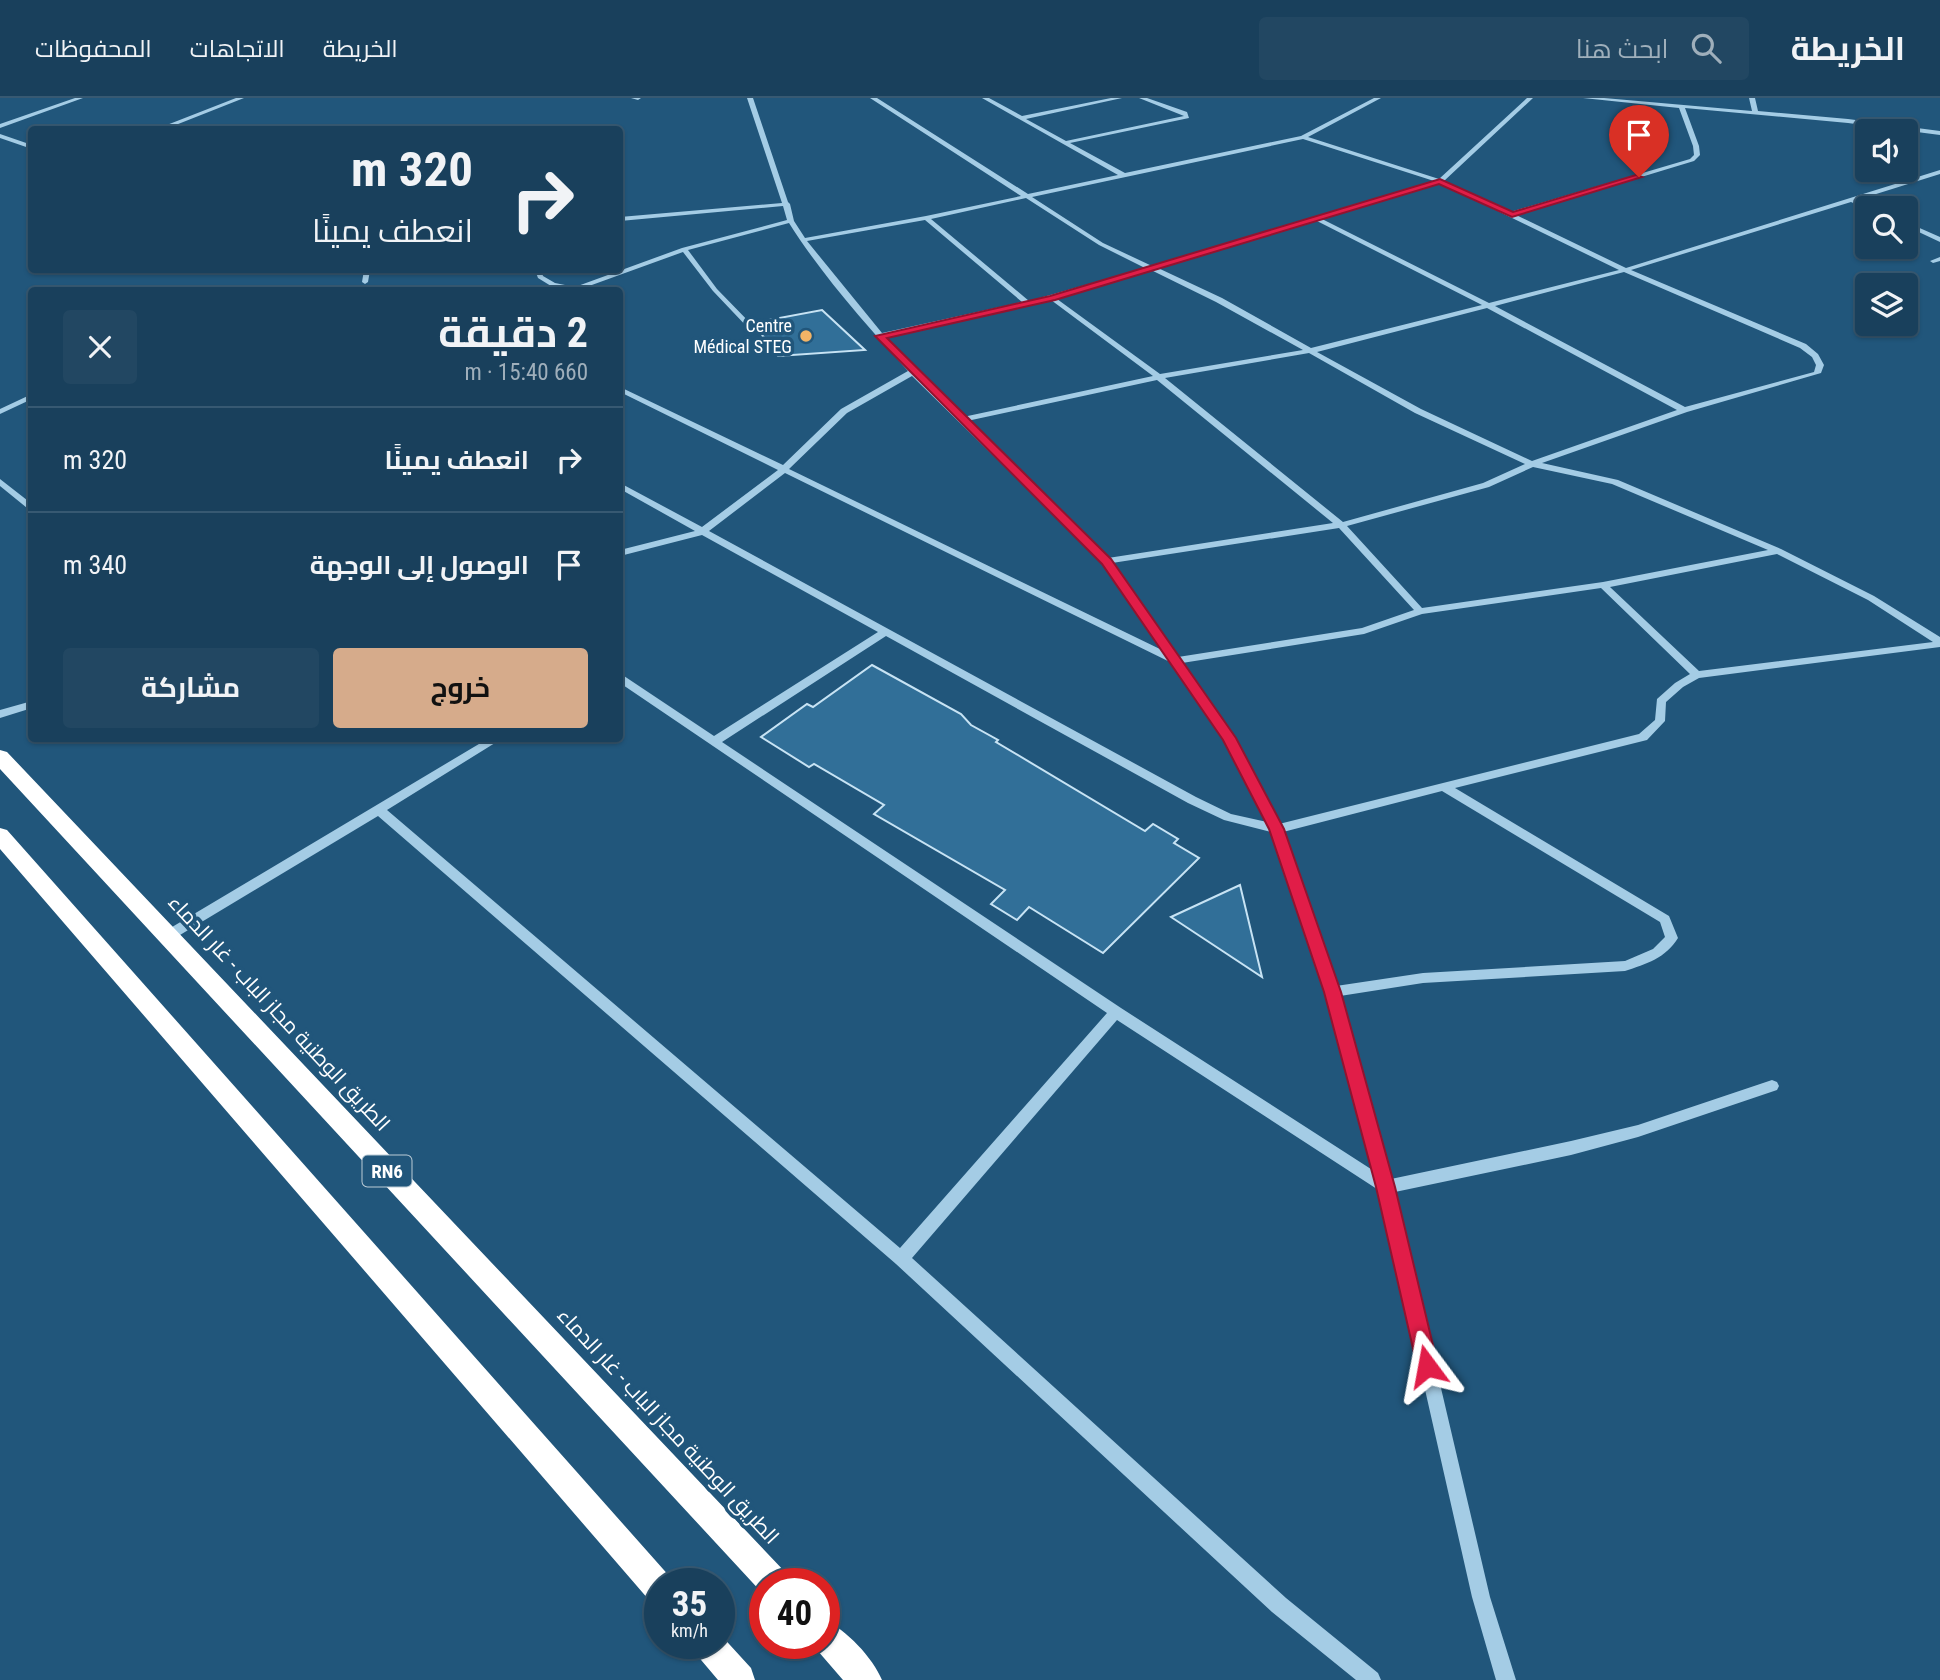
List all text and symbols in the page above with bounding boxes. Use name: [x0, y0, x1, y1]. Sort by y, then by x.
search box: [1259, 17, 1749, 80]
icon: search: [1687, 29, 1725, 67]
text: الخريطة: [1791, 29, 1905, 68]
text: ابحث هنا: [1576, 34, 1669, 64]
text: المحفوظات: [35, 35, 152, 63]
text: الاتجاهات: [190, 35, 285, 63]
text: الخريطة: [323, 35, 398, 63]
pin: [1609, 105, 1669, 177]
icon: arrive: [1620, 116, 1658, 154]
map controls: [1855, 119, 1918, 336]
button: sound: [1855, 119, 1918, 182]
text: 320 m: [351, 141, 473, 198]
icon: right: [497, 154, 588, 245]
button: search: [1855, 196, 1918, 259]
text: انعطف يمينًا: [312, 212, 473, 250]
button: layers: [1855, 273, 1918, 336]
text: 2 دقيقة: [438, 308, 588, 357]
button: close: [63, 310, 137, 384]
place label: Centre Médical STEG: [693, 315, 792, 357]
marker: Centre Médical STEG: [798, 328, 814, 344]
text: 660 m · 15:40: [464, 359, 588, 386]
icon: right: [550, 441, 588, 479]
text: 320 m: [63, 445, 127, 475]
text: انعطف يمينًا: [384, 445, 529, 475]
icon: arrive: [550, 546, 588, 584]
text: 340 m: [63, 550, 127, 580]
text: الوصول إلى الوجهة: [310, 550, 529, 580]
button: مشاركة: [63, 648, 319, 728]
button: خروج: [333, 648, 588, 728]
street label: الطريق الوطنية مجاز الباب - غار الدماء: [163, 890, 395, 1136]
road number: RN6: [362, 1156, 412, 1186]
street label: الطريق الوطنية مجاز الباب - غار الدماء: [552, 1303, 784, 1549]
position arrow: [1390, 1329, 1464, 1403]
speed limit sign: 40: [749, 1568, 840, 1659]
text: 35: [672, 1584, 707, 1625]
text: km/h: [671, 1620, 708, 1641]

